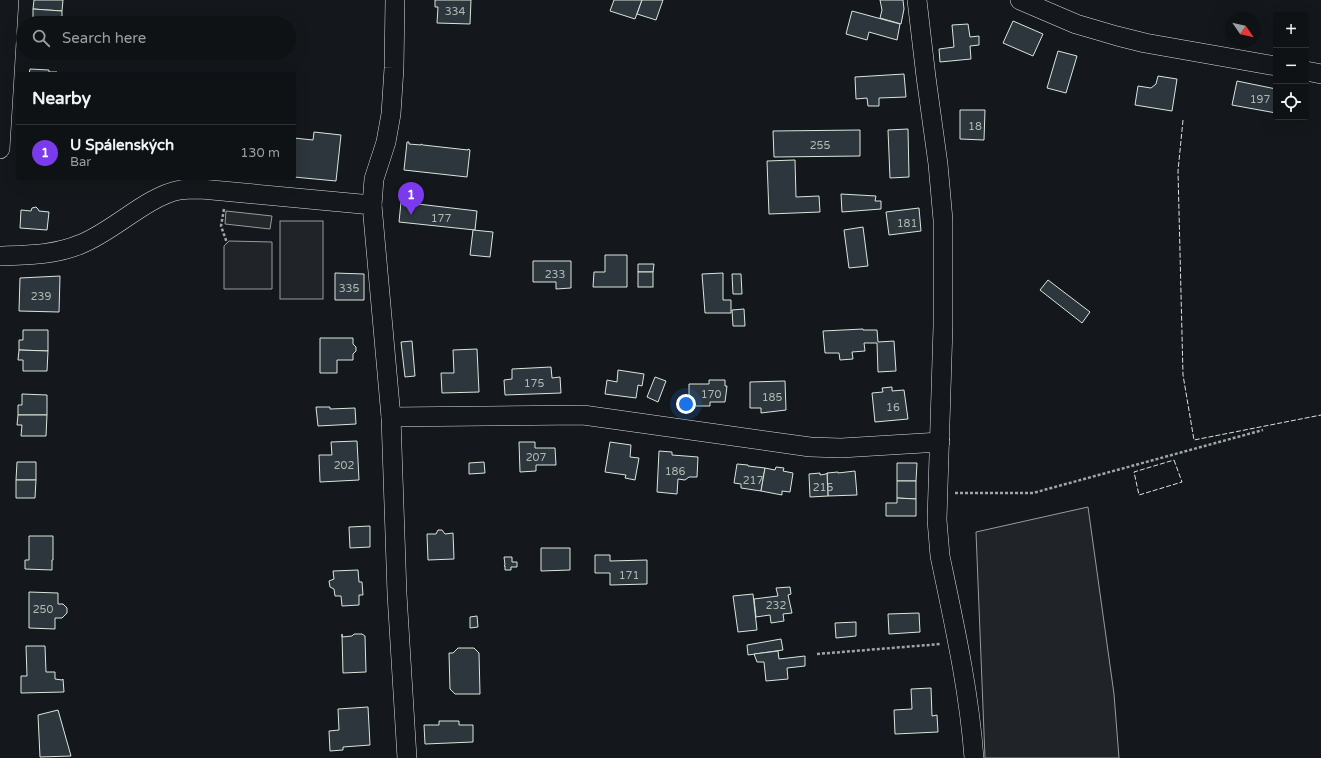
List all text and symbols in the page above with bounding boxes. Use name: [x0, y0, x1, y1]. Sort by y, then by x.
house number: 334: [445, 5, 465, 18]
north arrow: [1225, 12, 1261, 48]
map controls: [1273, 12, 1309, 120]
button: +: [1273, 12, 1309, 48]
search box: [16, 16, 296, 60]
icon: search: [30, 27, 52, 49]
text: Search here: [62, 29, 146, 47]
button: −: [1273, 48, 1309, 84]
button: locate: [1273, 84, 1309, 120]
text: Nearby: [32, 88, 91, 109]
house number: 197: [1250, 93, 1270, 106]
house number: 18: [968, 120, 982, 133]
text: U Spálenských: [70, 136, 174, 154]
house number: 255: [810, 139, 830, 152]
text: 1: [41, 145, 49, 161]
text: 130 m: [240, 145, 280, 161]
text: Bar: [70, 154, 91, 170]
pin: 1: [398, 182, 424, 215]
house number: 177: [431, 212, 451, 225]
house number: 181: [897, 217, 917, 230]
house number: 233: [545, 268, 565, 281]
house number: 335: [339, 282, 359, 295]
house number: 239: [31, 290, 51, 303]
house number: 175: [524, 377, 544, 390]
house number: 170: [701, 388, 721, 401]
house number: 185: [762, 391, 782, 404]
your location: [676, 394, 696, 414]
house number: 16: [886, 401, 900, 414]
house number: 207: [526, 451, 546, 464]
house number: 202: [334, 459, 354, 472]
house number: 186: [665, 465, 685, 478]
house number: 217: [743, 474, 763, 487]
house number: 215: [813, 481, 833, 494]
house number: 171: [619, 569, 639, 582]
house number: 232: [766, 599, 786, 612]
house number: 250: [33, 603, 53, 616]

